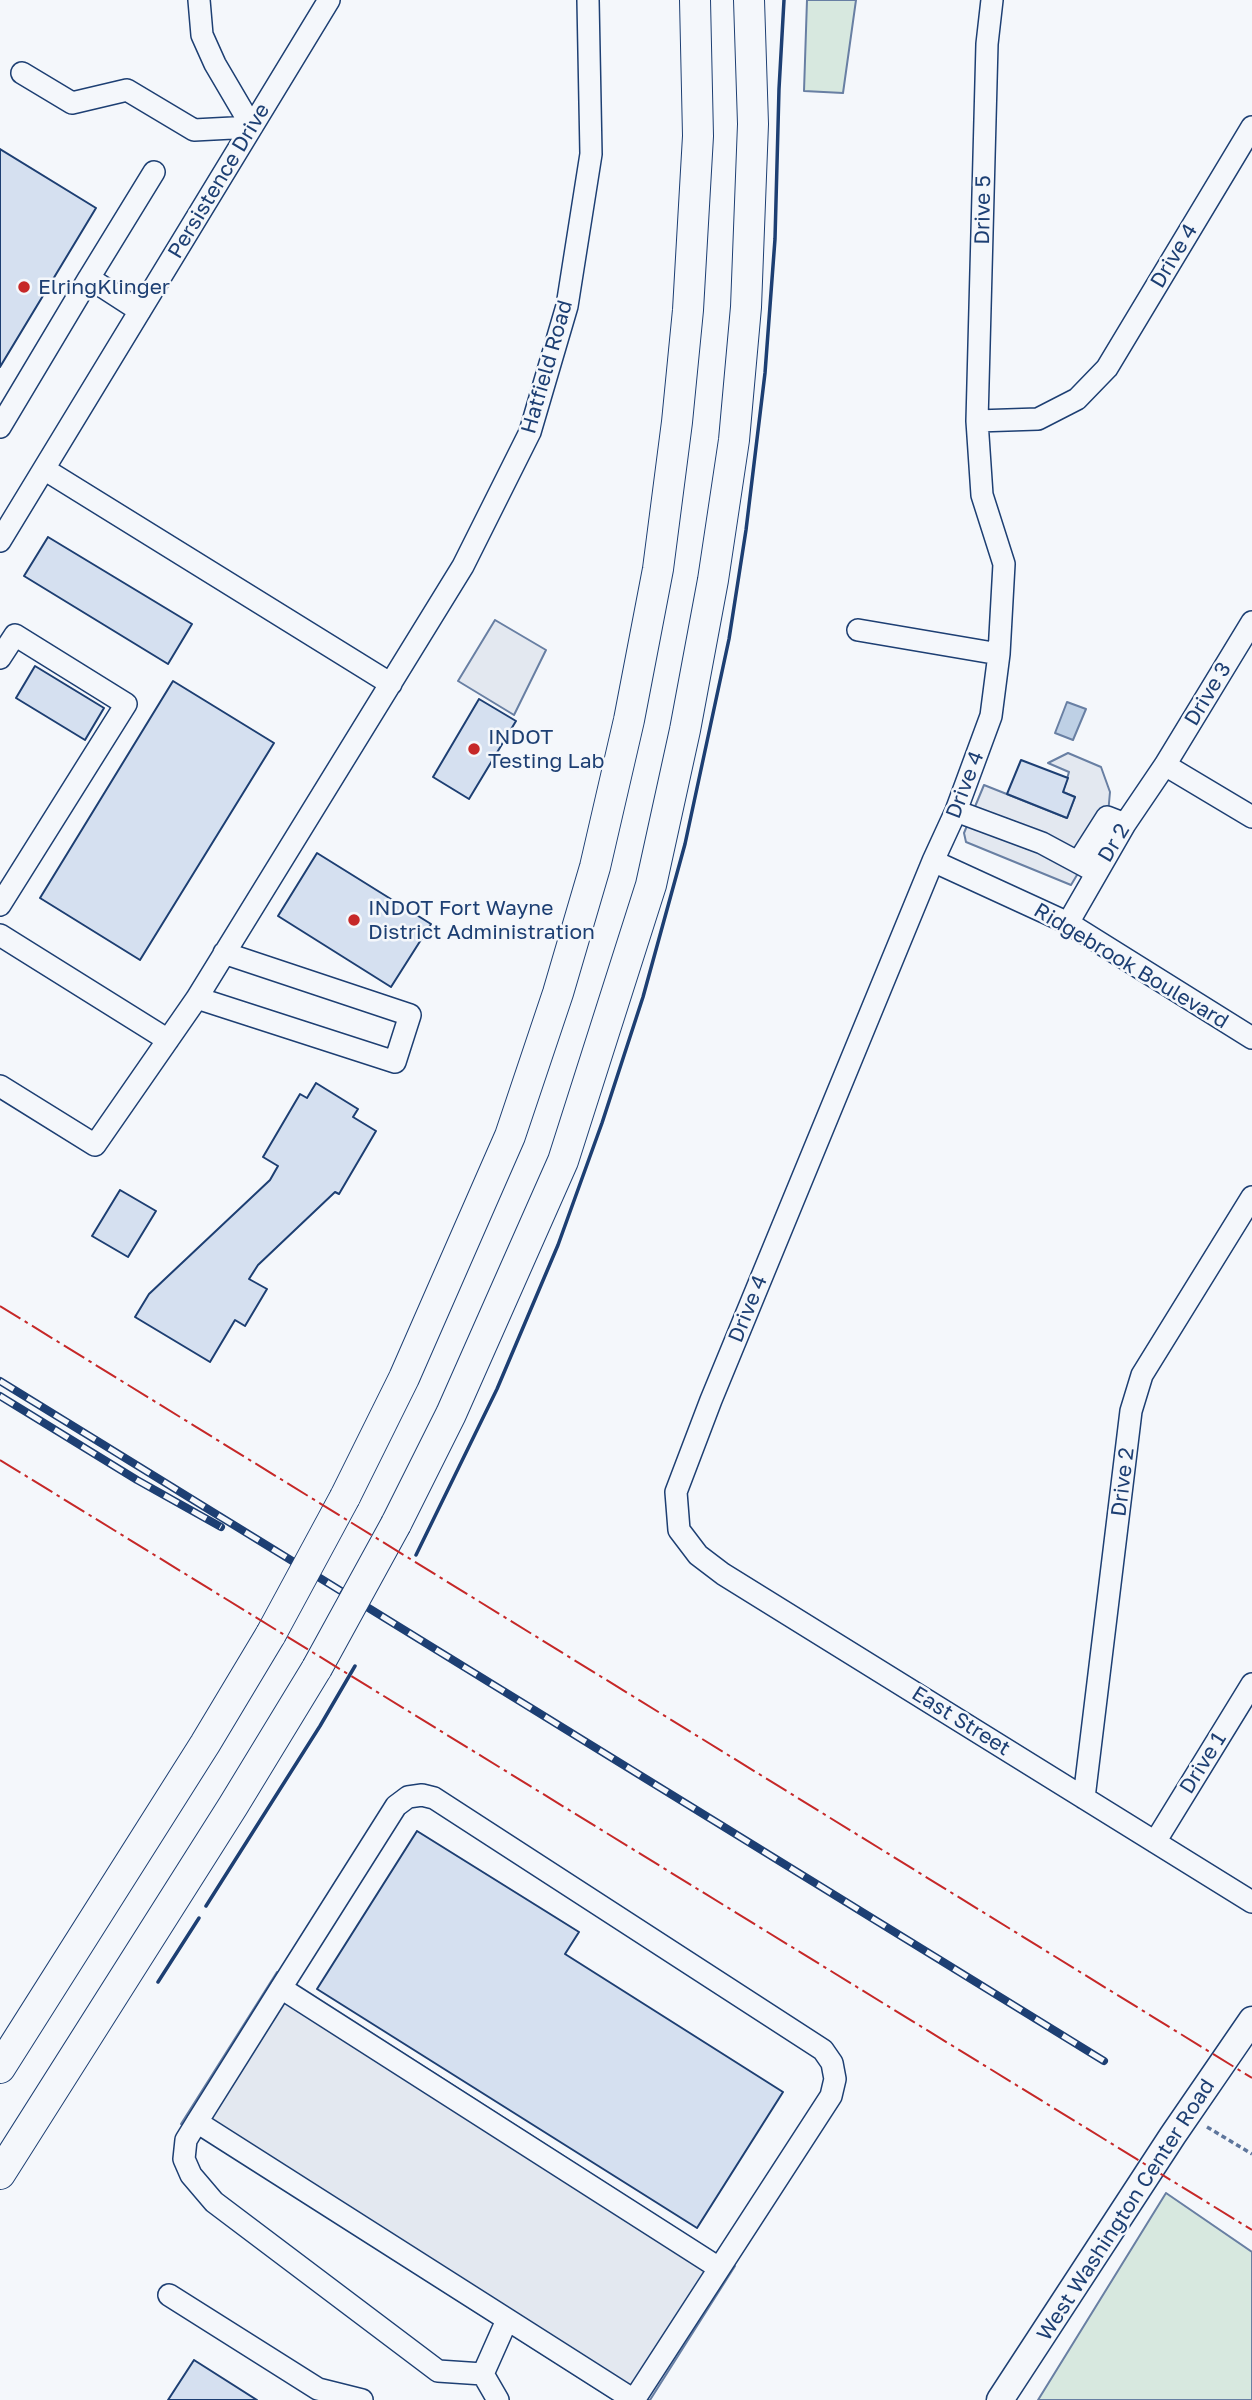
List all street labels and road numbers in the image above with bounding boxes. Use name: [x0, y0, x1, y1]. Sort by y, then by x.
street label: Persistence Drive: [163, 99, 275, 263]
street label: Drive 5: [970, 175, 996, 245]
street label: Drive 4: [1145, 219, 1203, 293]
street label: Hatfield Road: [516, 297, 578, 437]
street label: Drive 3: [1179, 658, 1237, 730]
street label: Drive 4: [941, 748, 989, 822]
street label: Dr 2: [1093, 819, 1135, 867]
street label: Ridgebrook Boulevard: [1029, 898, 1233, 1034]
street label: Drive 4: [723, 1272, 773, 1346]
street label: Drive 2: [1106, 1446, 1140, 1518]
street label: East Street: [907, 1681, 1015, 1761]
street label: Drive 1: [1174, 1728, 1232, 1798]
street label: West Washington Center Road: [1032, 2074, 1220, 2346]

